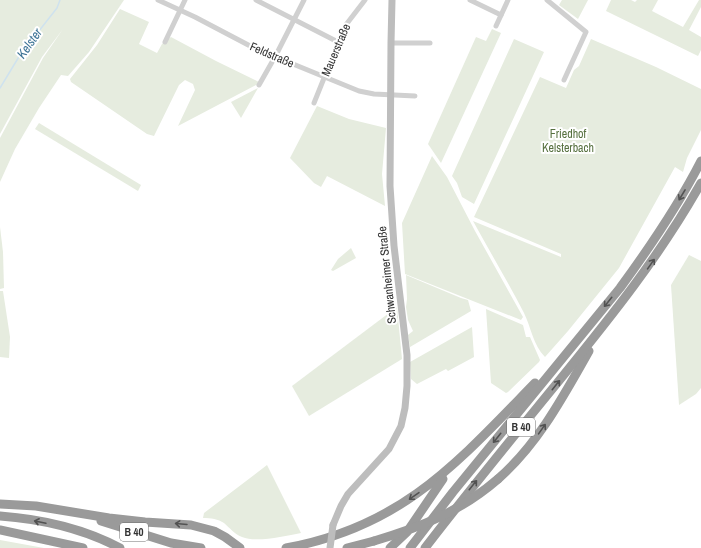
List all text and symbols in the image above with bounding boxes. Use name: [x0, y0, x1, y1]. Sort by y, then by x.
street label: Mauerstraße: [318, 21, 354, 79]
water label: Kelster: [13, 24, 46, 62]
street label: Feldstraße: [247, 39, 297, 71]
park label: Friedhof Kelsterbach: [542, 126, 594, 156]
one-way arrow: [678, 189, 686, 201]
street label: Schwanheimer Straße: [374, 225, 400, 325]
one-way arrow: [647, 259, 655, 270]
one-way arrow: [604, 297, 613, 308]
one-way arrow: [551, 379, 560, 390]
road number: B 40: [507, 418, 535, 436]
one-way arrow: [538, 424, 546, 435]
one-way arrow: [493, 433, 502, 444]
one-way arrow: [469, 480, 478, 491]
one-way arrow: [409, 492, 420, 500]
one-way arrow: [34, 517, 47, 525]
one-way arrow: [175, 521, 188, 528]
road number: B 40: [120, 523, 148, 541]

